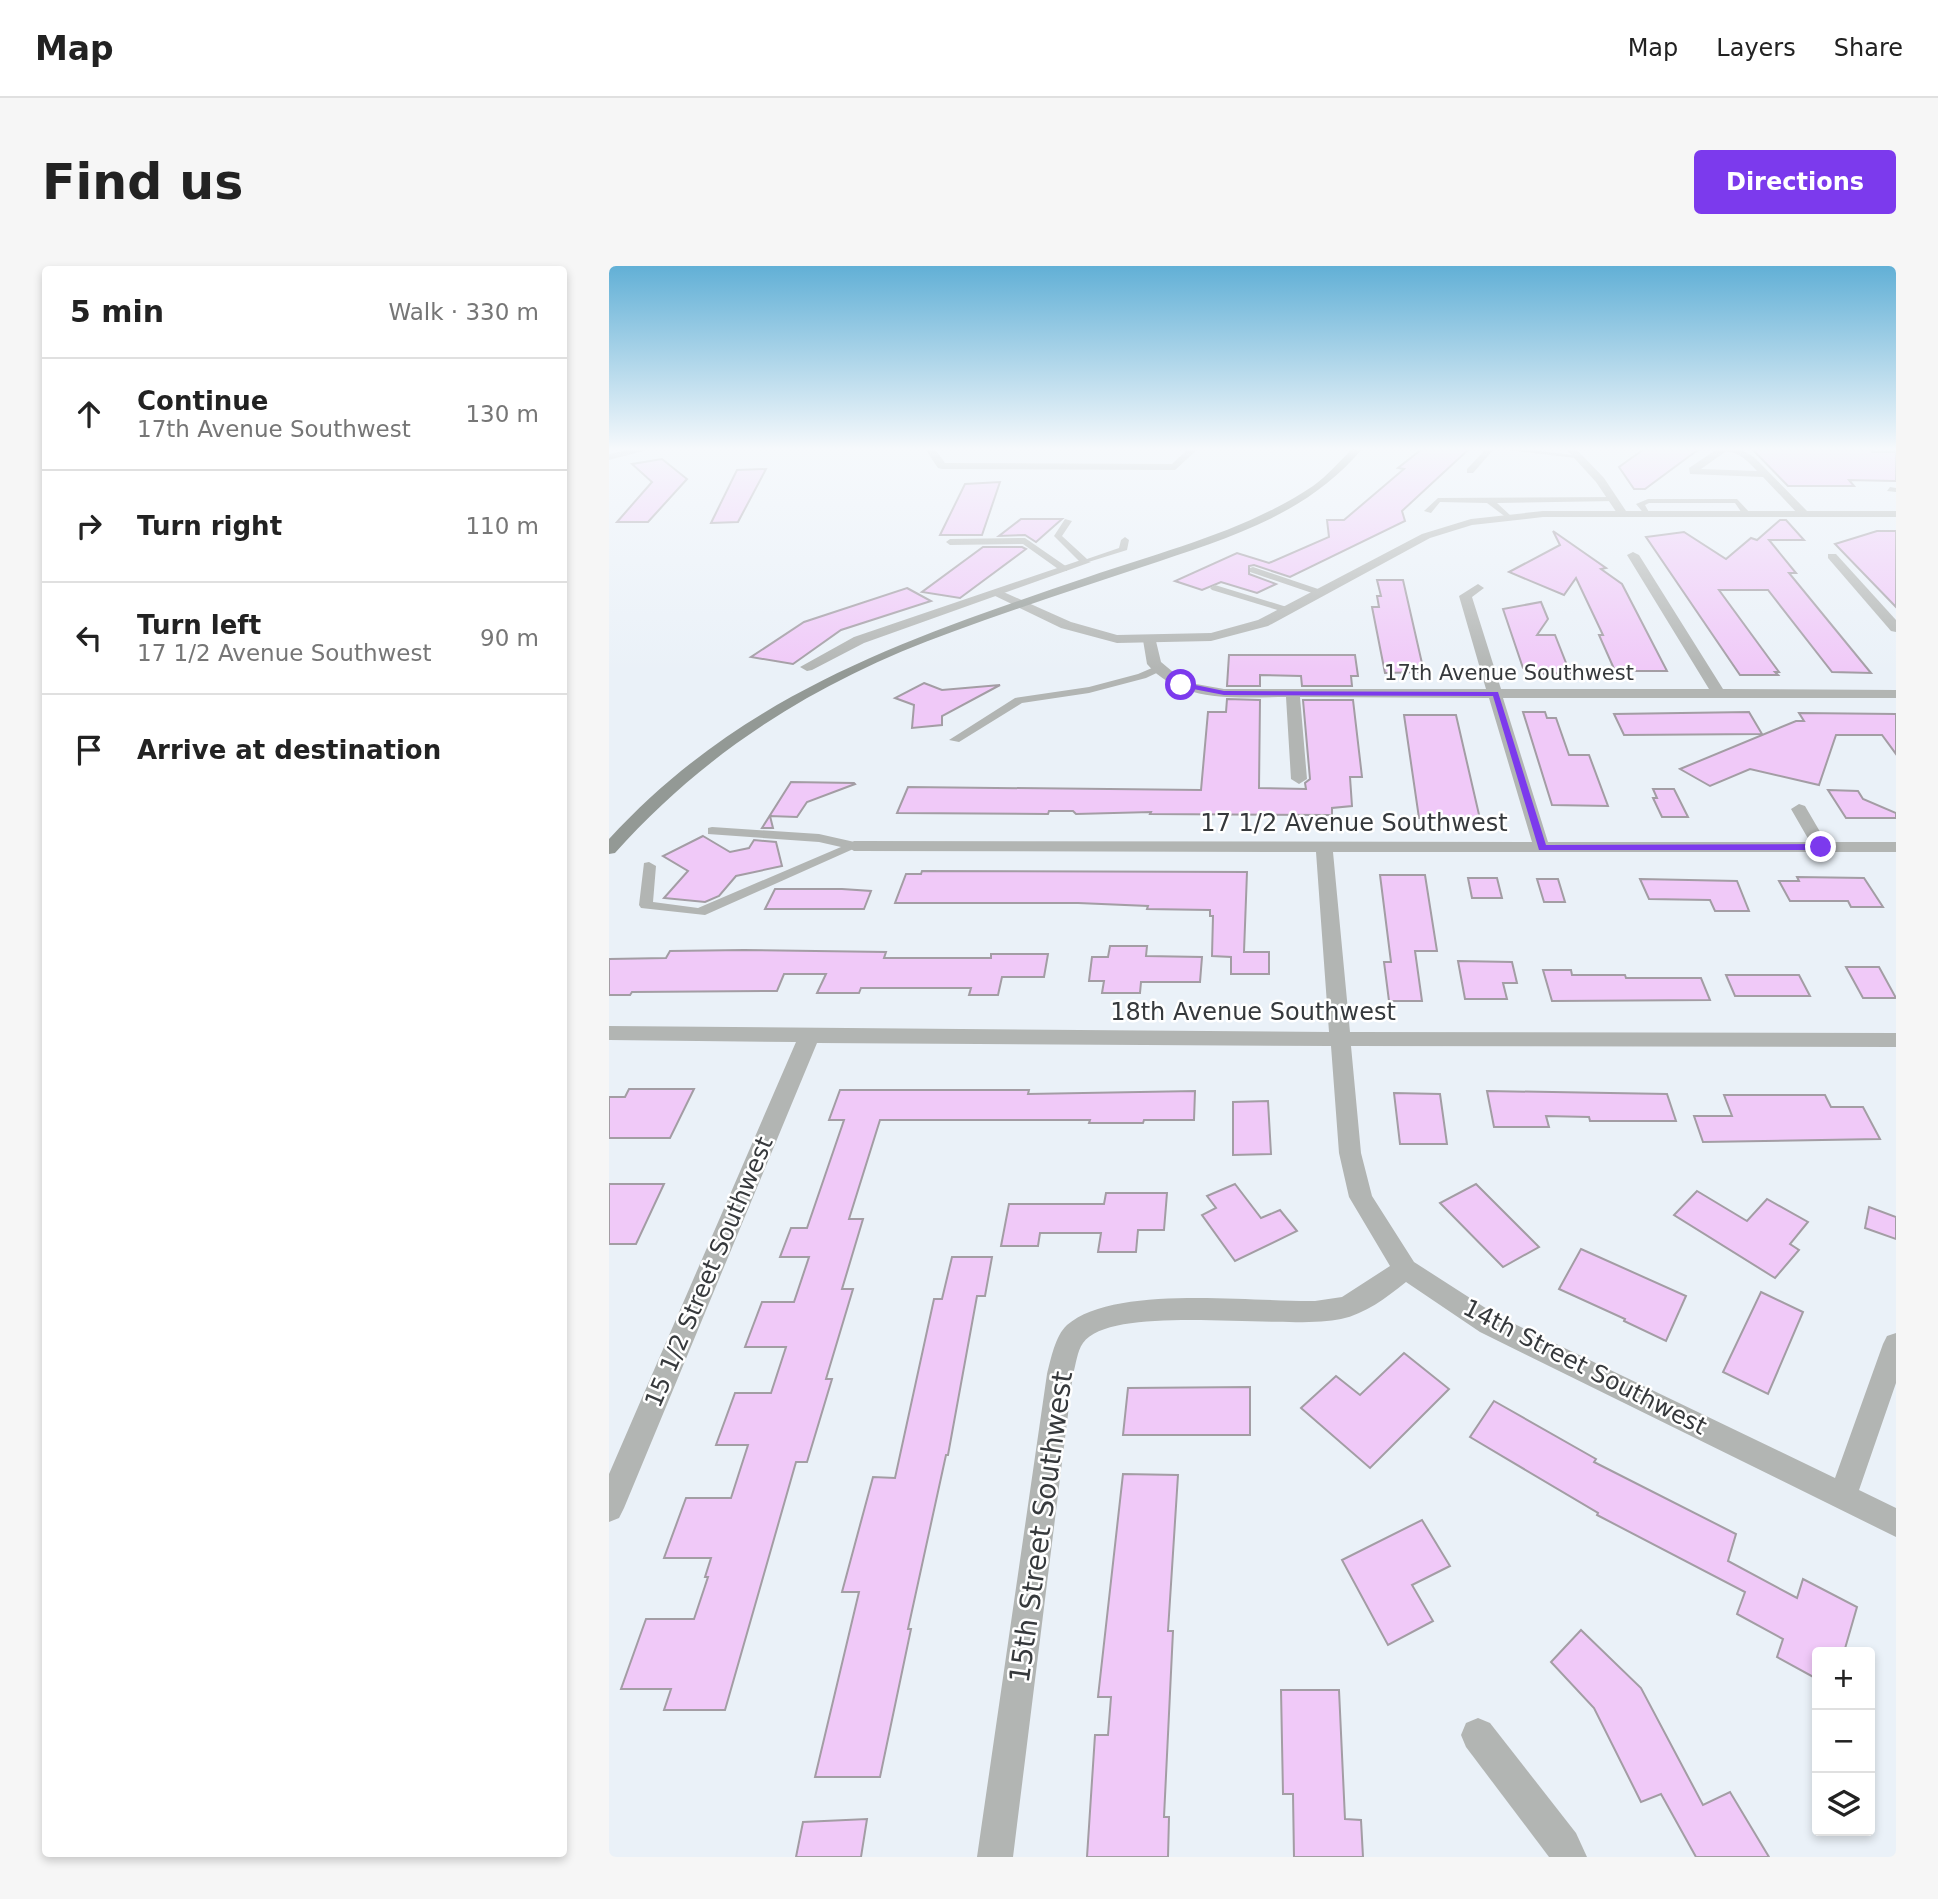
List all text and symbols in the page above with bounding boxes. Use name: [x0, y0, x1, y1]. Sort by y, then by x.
text: Map: [35, 29, 114, 68]
text: Map: [1628, 34, 1678, 62]
text: Layers: [1716, 34, 1796, 62]
text: Share: [1834, 34, 1903, 62]
button: Directions: [1694, 150, 1896, 214]
text: Find us: [42, 154, 243, 211]
text: 5 min: [70, 294, 164, 329]
text: Walk · 330 m: [388, 299, 539, 325]
text: Continue: [137, 386, 268, 416]
icon: ahead: [70, 395, 108, 433]
text: 130 m: [465, 401, 539, 427]
text: 17th Avenue Southwest: [137, 416, 411, 442]
icon: right: [70, 507, 108, 545]
text: Turn right: [137, 511, 282, 541]
text: 110 m: [465, 513, 539, 539]
text: Turn left: [137, 610, 261, 640]
icon: left: [70, 619, 108, 657]
text: 90 m: [480, 625, 539, 651]
text: 17 1/2 Avenue Southwest: [137, 640, 431, 666]
street label: 17th Avenue Southwest: [1384, 661, 1634, 685]
route start: [1165, 669, 1196, 700]
icon: arrive: [70, 731, 108, 769]
text: Arrive at destination: [137, 735, 441, 765]
street label: 17 1/2 Avenue Southwest: [1200, 809, 1508, 837]
route end: [1805, 831, 1836, 862]
street label: 18th Avenue Southwest: [1110, 998, 1396, 1026]
street label: 15 1/2 Street Southwest: [639, 1133, 779, 1411]
street label: 14th Street Southwest: [1459, 1293, 1711, 1441]
street label: 15th Street Southwest: [1003, 1369, 1079, 1685]
map controls: [1812, 1647, 1875, 1836]
button: +: [1812, 1647, 1875, 1710]
button: −: [1812, 1710, 1875, 1773]
button: layers: [1812, 1773, 1875, 1836]

